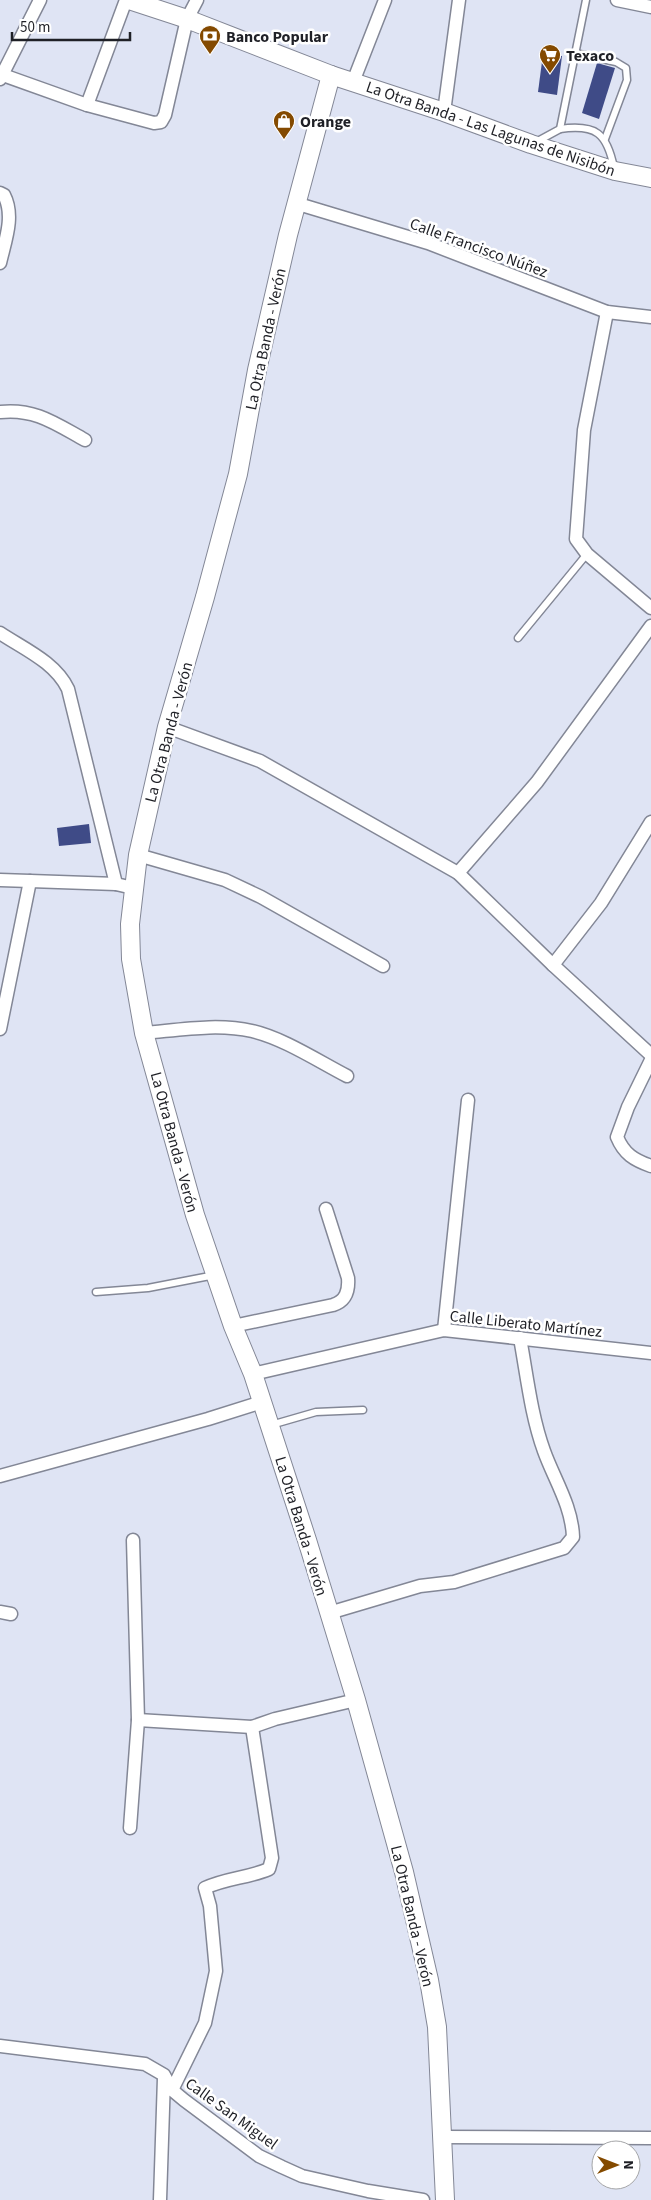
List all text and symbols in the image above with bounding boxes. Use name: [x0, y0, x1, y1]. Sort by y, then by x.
scale bar: [12, 10, 130, 42]
text: 50 m: [20, 17, 50, 38]
bank icon: Banco Popular: [198, 24, 222, 55]
place label: Banco Popular: [226, 26, 329, 48]
supermarket icon: Texaco: [538, 43, 562, 74]
place label: Texaco: [566, 45, 614, 67]
street label: La Otra Banda - Las Lagunas de Nisibón: [363, 76, 618, 182]
shop icon: Orange: [272, 109, 296, 140]
place label: Orange: [300, 111, 351, 133]
street label: Calle Francisco Núñez: [407, 213, 551, 283]
street label: La Otra Banda - Verón: [240, 266, 292, 412]
street label: La Otra Banda - Verón: [140, 659, 198, 805]
street label: La Otra Banda - Verón: [145, 1069, 203, 1215]
street label: Calle Liberato Martínez: [449, 1305, 603, 1343]
street label: La Otra Banda - Verón: [269, 1454, 333, 1599]
street label: La Otra Banda - Verón: [385, 1843, 439, 1989]
street label: Calle San Miguel: [181, 2073, 282, 2155]
north arrow: [591, 2140, 641, 2190]
text: N: [618, 2160, 638, 2170]

